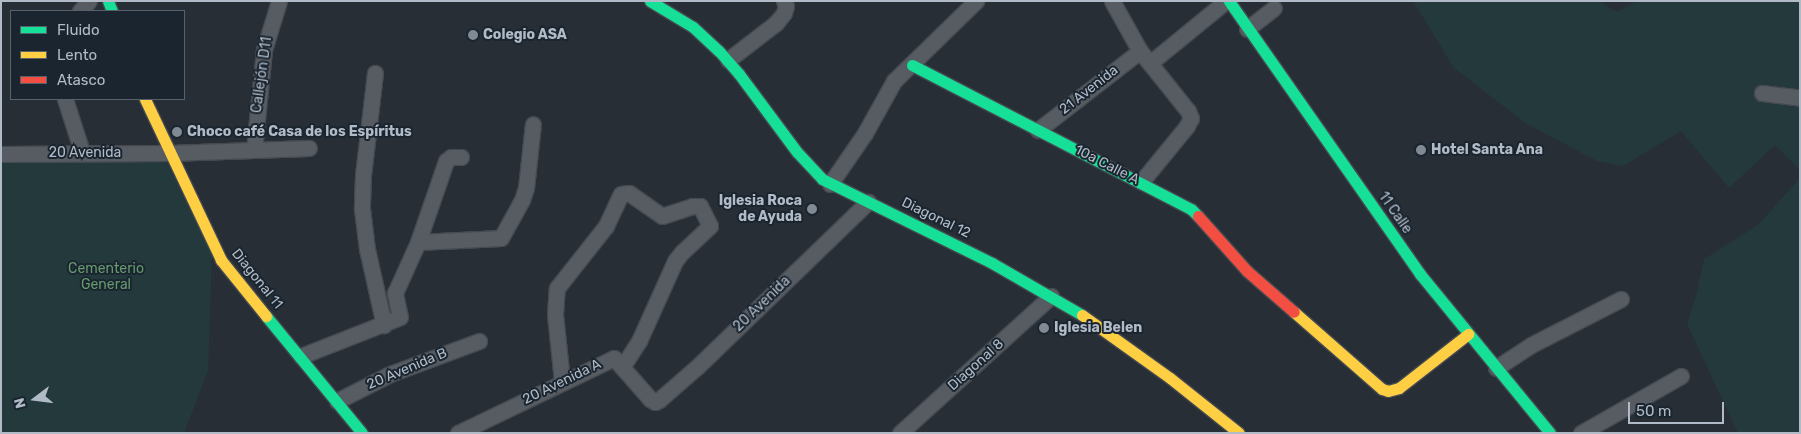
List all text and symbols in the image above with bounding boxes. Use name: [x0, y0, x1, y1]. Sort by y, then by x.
legend: [10, 10, 185, 100]
text: Fluido: [57, 21, 100, 39]
place label: Colegio ASA: [483, 27, 567, 43]
marker: Colegio ASA: [467, 29, 479, 41]
street label: Callejón D11: [248, 36, 276, 114]
text: Lento: [57, 46, 97, 64]
street label: 21 Avenida: [1056, 62, 1122, 118]
text: Atasco: [57, 71, 105, 89]
place label: Choco café Casa de los Espíritus: [187, 124, 412, 140]
marker: Choco café Casa de los Espíritus: [171, 126, 183, 138]
street label: 10a Calle A: [1072, 142, 1142, 188]
place label: Hotel Santa Ana: [1431, 142, 1543, 158]
marker: Hotel Santa Ana: [1415, 144, 1427, 156]
street label: 20 Avenida: [49, 145, 121, 161]
street label: 11 Calle: [1375, 189, 1415, 237]
place label: Iglesia Roca de Ayuda: [719, 193, 802, 226]
street label: Diagonal 12: [899, 194, 973, 242]
marker: Iglesia Roca de Ayuda: [806, 203, 818, 215]
street label: Diagonal 11: [228, 246, 286, 312]
park label: Cementerio General: [68, 261, 144, 294]
street label: 20 Avenida: [730, 273, 794, 335]
place label: Iglesia Belen: [1054, 320, 1142, 336]
marker: Iglesia Belen: [1038, 322, 1050, 334]
street label: Diagonal 8: [945, 336, 1007, 394]
street label: 20 Avenida B: [364, 345, 450, 393]
street label: 20 Avenida A: [520, 356, 604, 408]
north arrow: [10, 374, 60, 424]
scale bar: [1631, 392, 1727, 424]
text: N: [11, 396, 30, 410]
text: 50 m: [1636, 402, 1671, 420]

